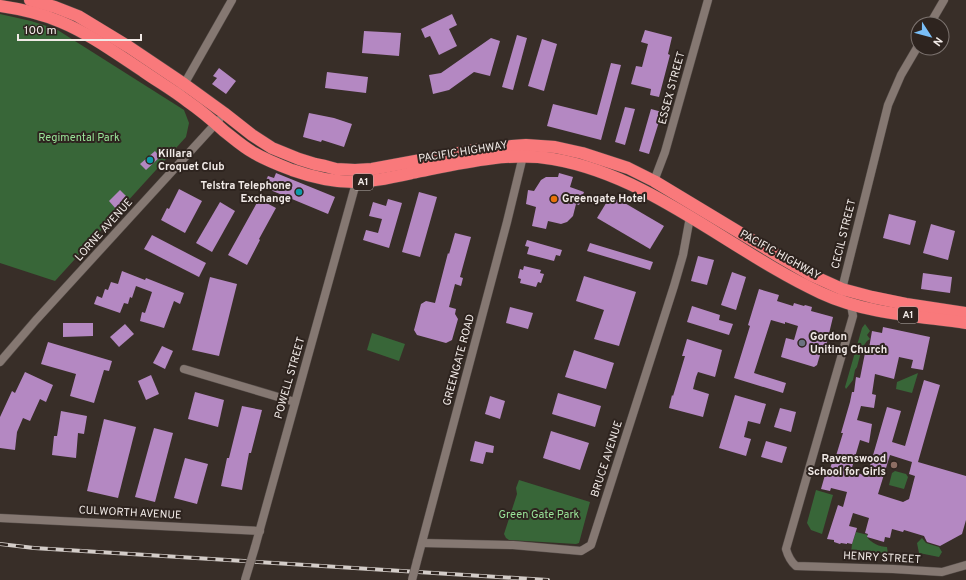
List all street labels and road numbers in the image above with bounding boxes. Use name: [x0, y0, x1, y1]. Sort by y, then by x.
street label: ESSEX STREET: [656, 50, 688, 126]
street label: PACIFIC HIGHWAY: [417, 138, 509, 166]
road number: A1: [353, 174, 373, 190]
street label: LORNE AVENUE: [72, 196, 136, 264]
street label: CECIL STREET: [829, 198, 859, 270]
street label: PACIFIC HIGHWAY: [737, 227, 823, 283]
road number: A1: [898, 307, 918, 323]
street label: GREENGATE ROAD: [440, 313, 478, 407]
street label: POWELL STREET: [272, 335, 308, 421]
street label: BRUCE AVENUE: [588, 419, 626, 499]
street label: CULWORTH AVENUE: [78, 503, 182, 523]
street label: HENRY STREET: [843, 549, 921, 567]

